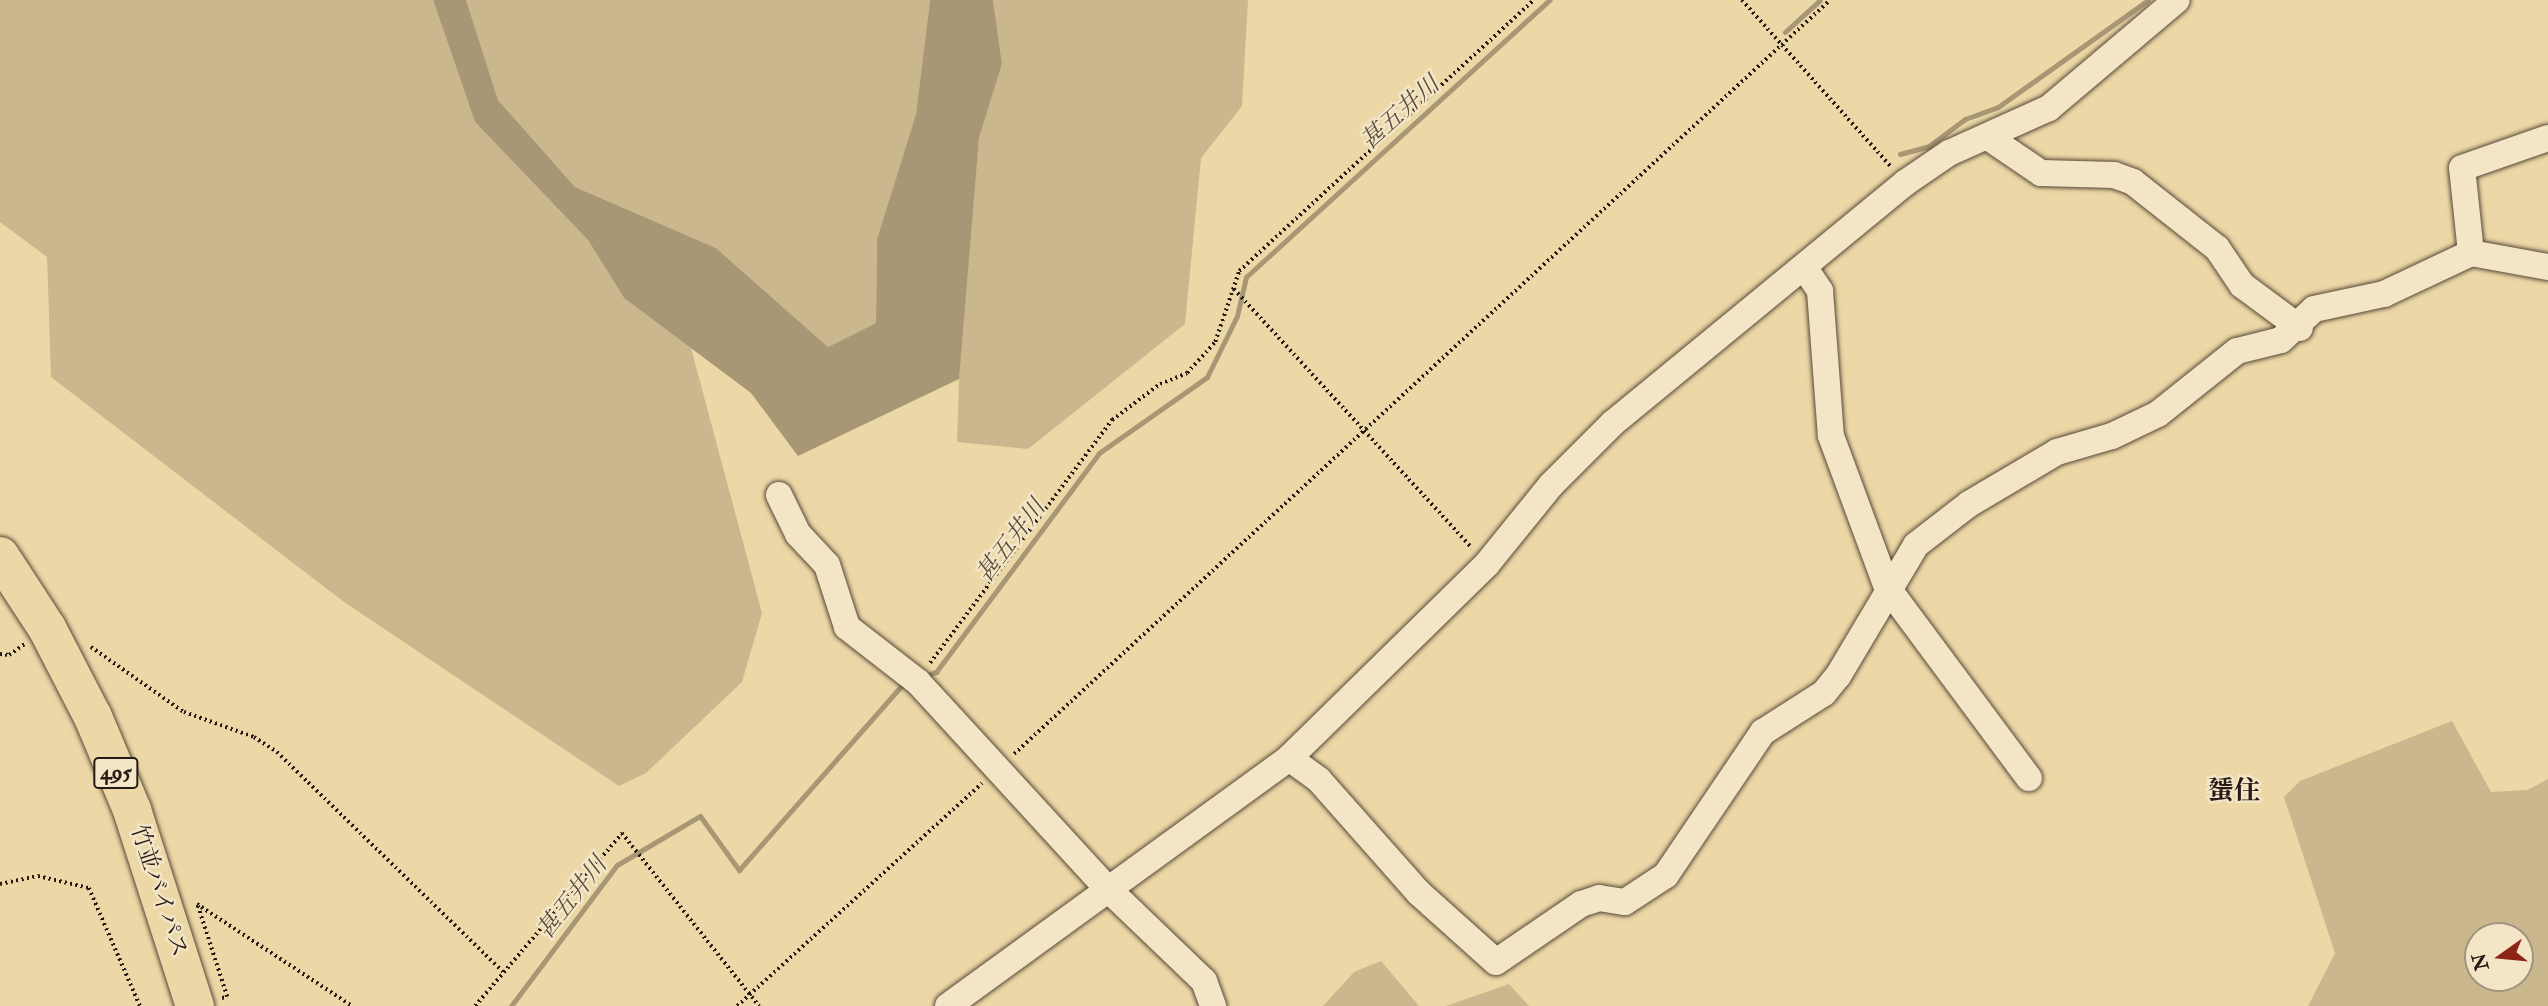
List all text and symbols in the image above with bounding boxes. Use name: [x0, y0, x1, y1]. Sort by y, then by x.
water label: 甚五井川: [1355, 70, 1445, 156]
water label: 甚五井川: [971, 494, 1051, 588]
road number: 495: [93, 756, 139, 790]
district label: 蜑住: [2208, 776, 2260, 808]
street label: 竹並バイパス: [125, 821, 193, 961]
water label: 甚五井川: [531, 851, 613, 945]
north arrow: [2464, 922, 2534, 992]
text: N: [2467, 951, 2494, 973]

